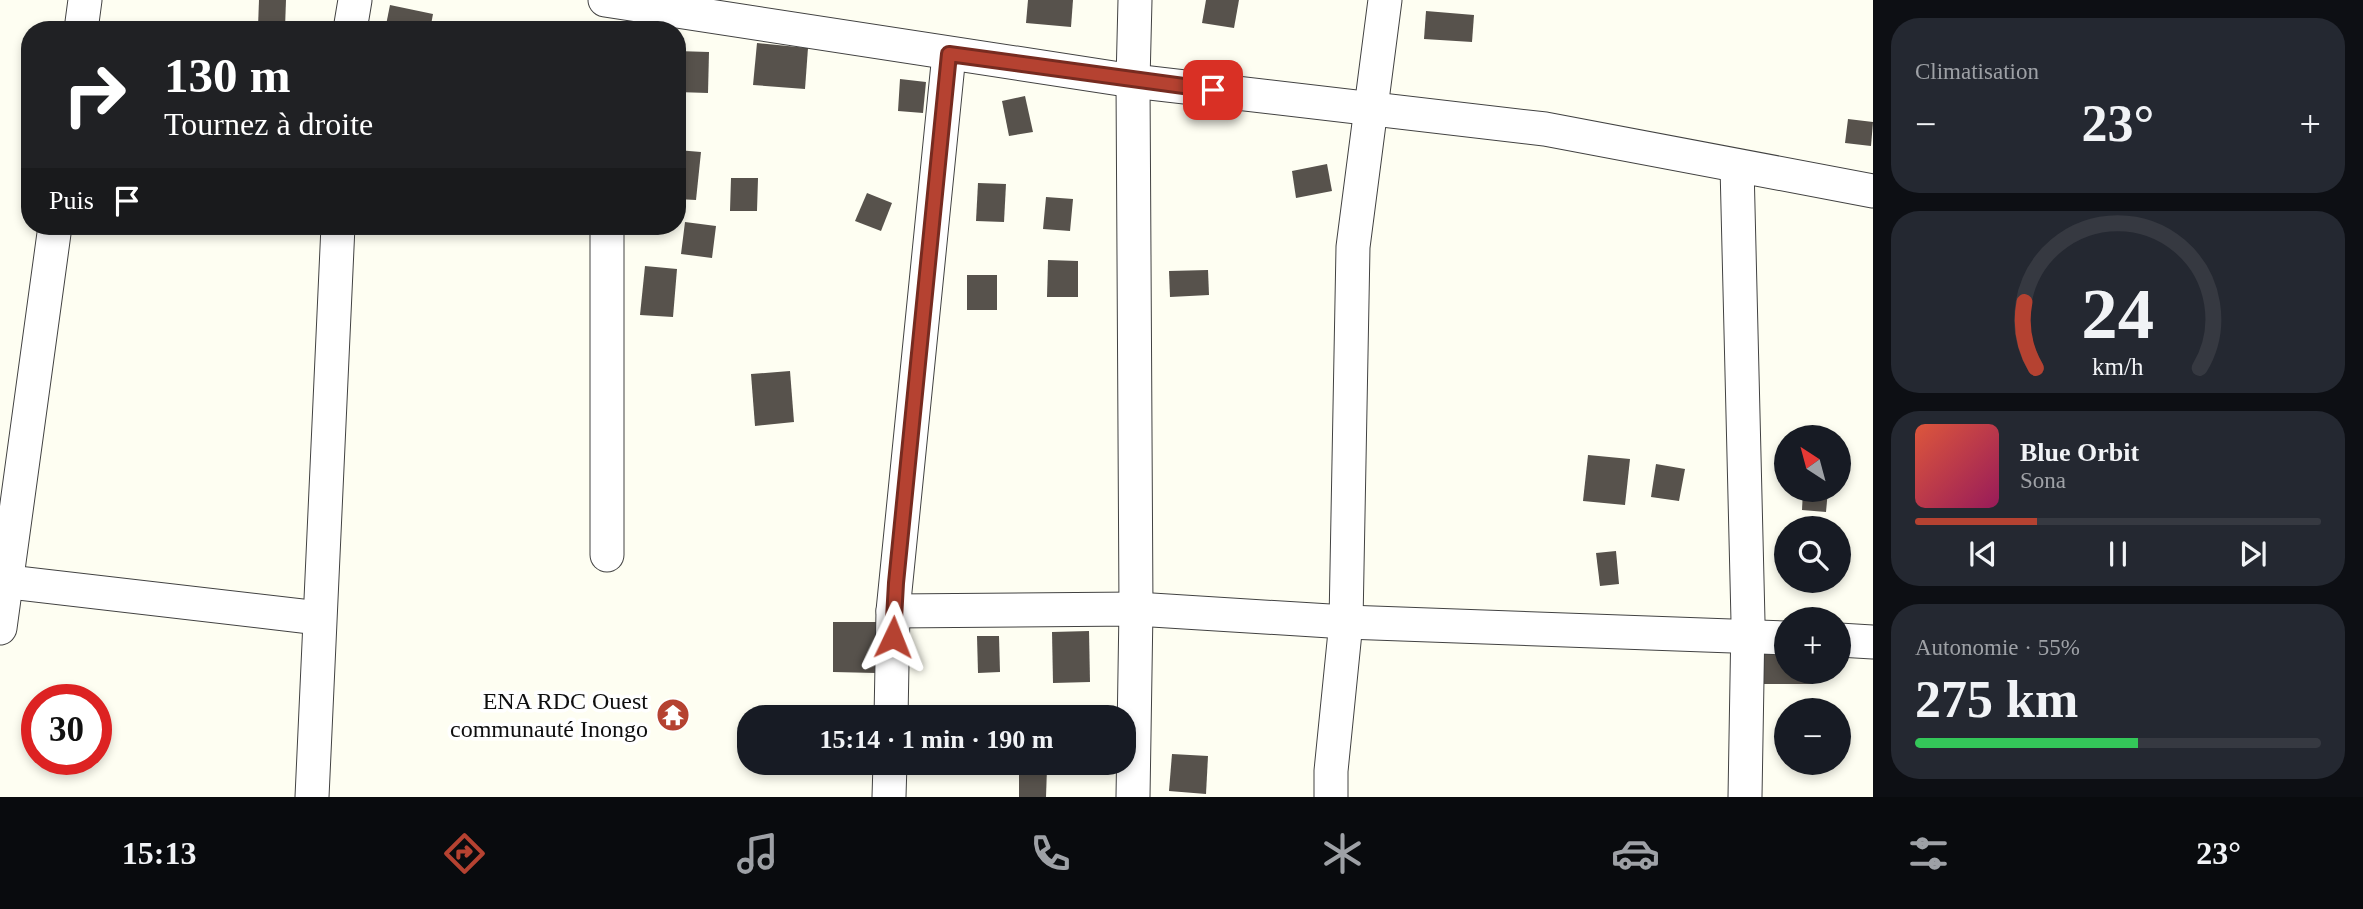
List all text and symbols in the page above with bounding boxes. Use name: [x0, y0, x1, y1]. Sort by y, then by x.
text: 130 m: [164, 48, 291, 103]
icon: right: [49, 49, 140, 140]
text: Climatisation: [1915, 59, 2039, 84]
pin: [1183, 60, 1243, 120]
icon: arrive: [1194, 71, 1232, 109]
text: 23°: [2082, 95, 2154, 152]
text: −: [1915, 103, 1936, 145]
text: +: [2300, 103, 2321, 145]
text: Tournez à droite: [164, 106, 373, 142]
icon: arrive: [108, 182, 146, 220]
text: Puis: [49, 186, 94, 215]
text: 24: [2082, 273, 2154, 354]
text: km/h: [2092, 353, 2144, 380]
north arrow: [1774, 425, 1852, 502]
map controls: [1774, 425, 1851, 775]
text: Blue Orbit: [2020, 438, 2139, 467]
text: Sona: [2020, 468, 2066, 493]
button: search: [1774, 516, 1851, 593]
icon: previous: [1964, 535, 2002, 573]
icon: pause: [2099, 535, 2137, 573]
icon: next: [2234, 535, 2272, 573]
position arrow: [856, 600, 930, 674]
button: +: [1774, 607, 1851, 684]
text: Autonomie · 55%: [1915, 635, 2080, 660]
text: 275 km: [1915, 671, 2078, 728]
speed limit sign: 30: [21, 684, 112, 775]
place label: ENA RDC Ouest communauté Inongo: [450, 688, 648, 742]
temple icon: ENA RDC Ouest communauté Inongo: [654, 696, 692, 734]
button: −: [1774, 698, 1851, 775]
text: 15:14 · 1 min · 190 m: [820, 725, 1054, 754]
icon: directions: [440, 829, 489, 878]
icon: music: [733, 829, 782, 878]
icon: phone: [1026, 829, 1075, 878]
icon: climate: [1318, 829, 1367, 878]
icon: car: [1611, 829, 1660, 878]
icon: filters: [1904, 829, 1953, 878]
text: 15:13: [122, 835, 197, 871]
text: 23°: [2196, 835, 2241, 871]

